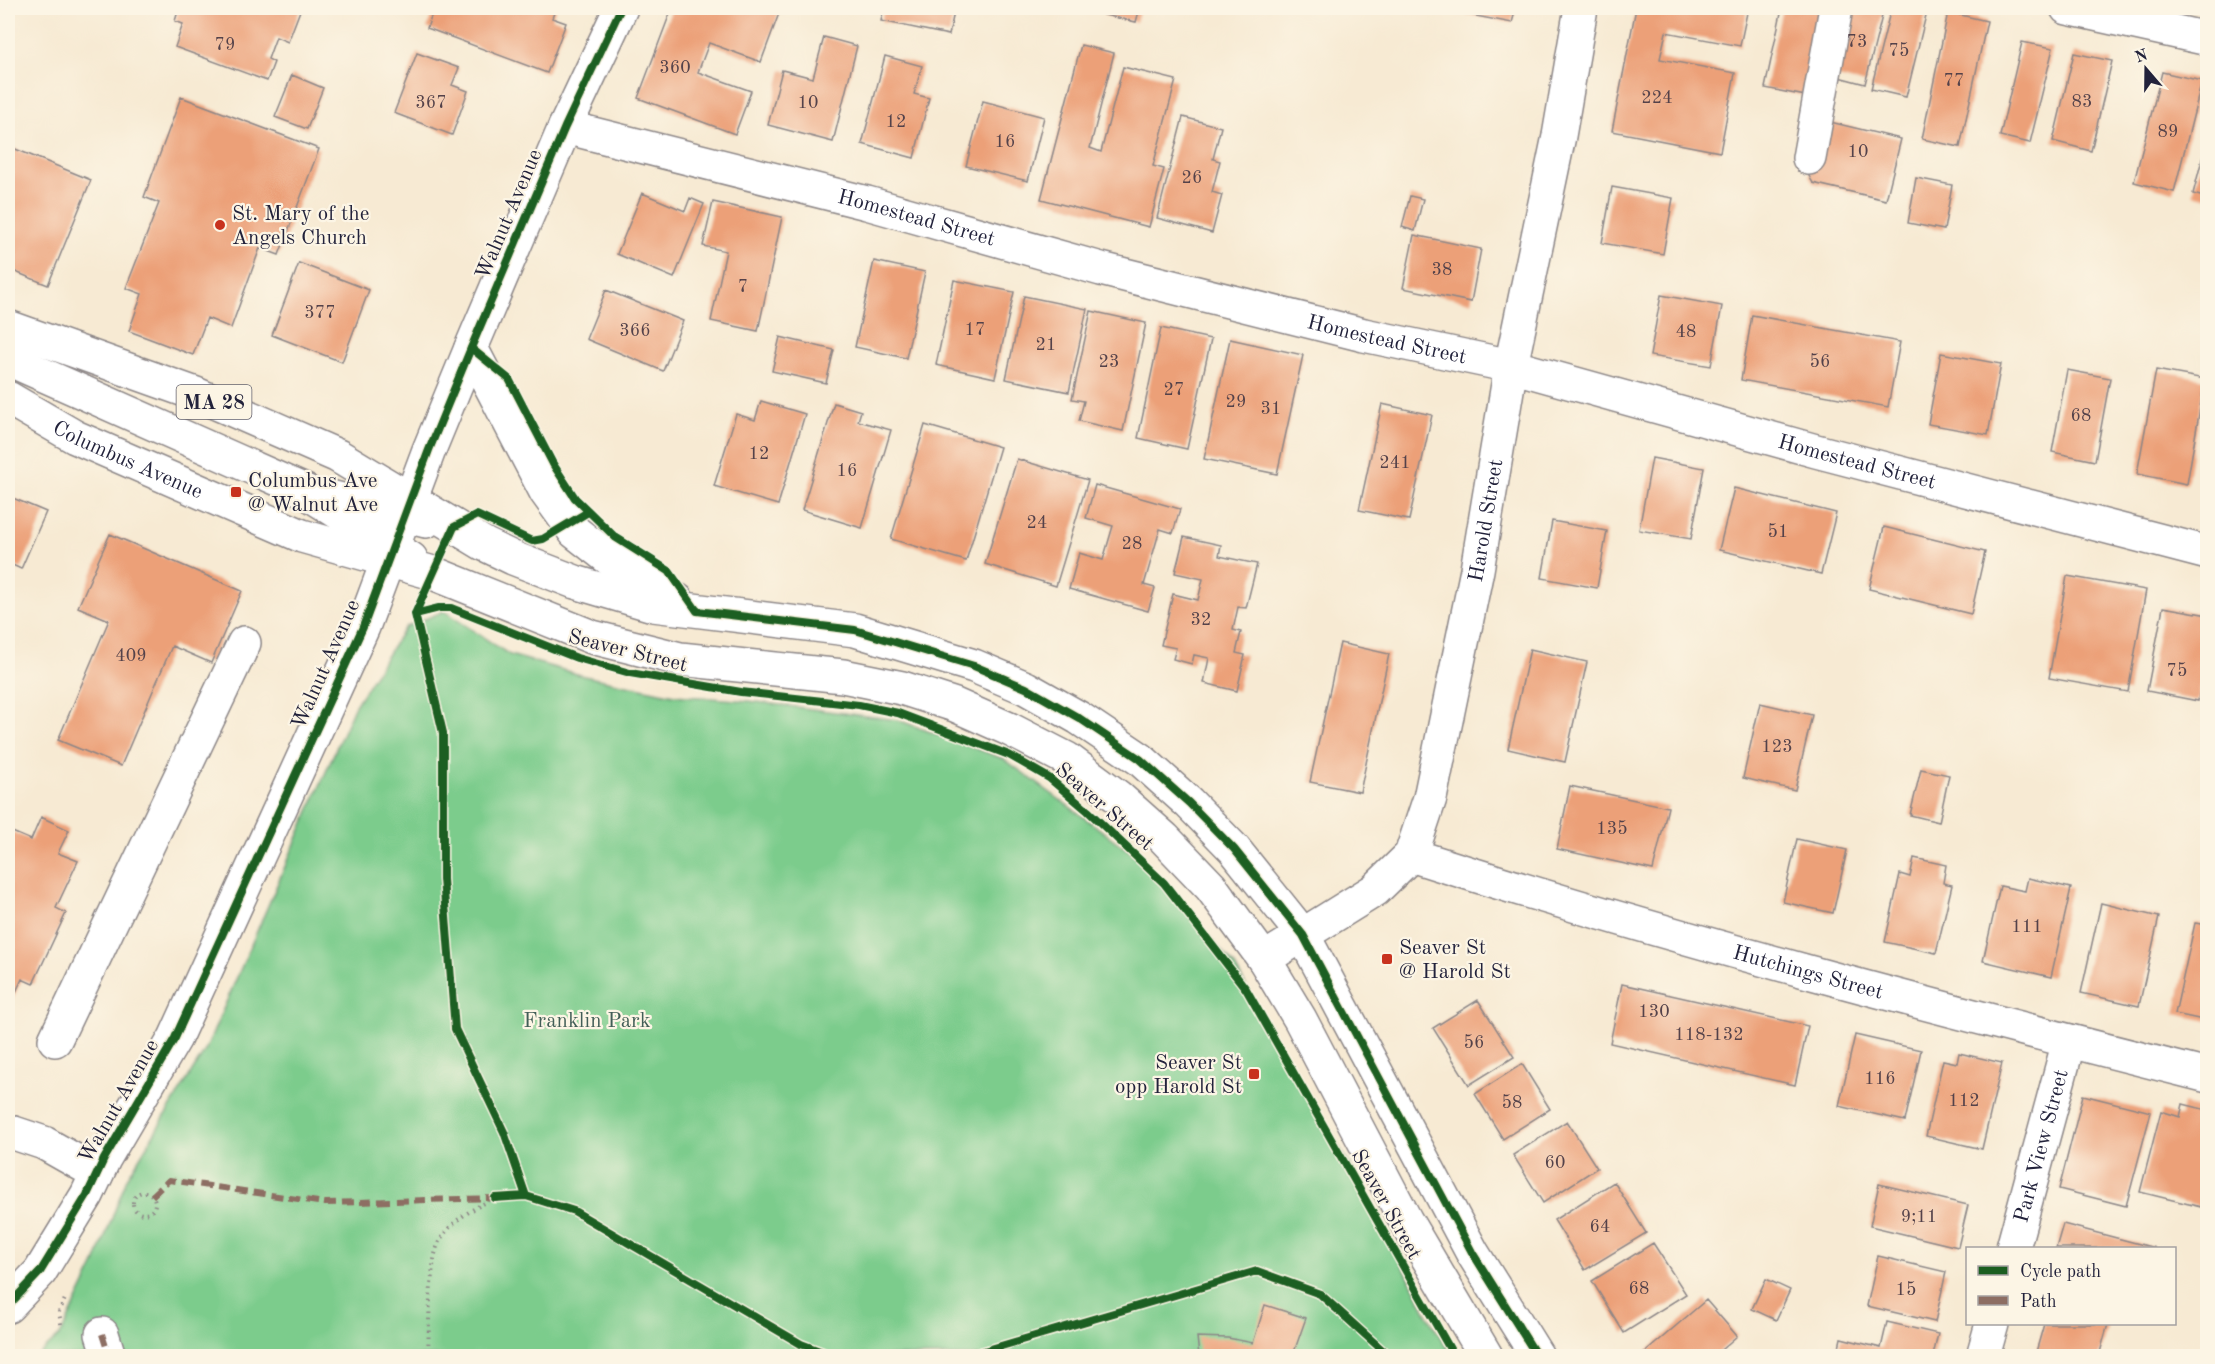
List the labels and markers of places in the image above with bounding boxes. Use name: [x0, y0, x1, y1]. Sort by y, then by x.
place label: St. Mary of the Angels Church: [232, 204, 369, 249]
marker: St. Mary of the Angels Church: [213, 218, 227, 232]
place label: Columbus Ave @ Walnut Ave: [248, 471, 378, 516]
marker: Columbus Ave @ Walnut Ave: [229, 485, 243, 499]
place label: Seaver St @ Harold St: [1399, 938, 1511, 983]
marker: Seaver St @ Harold St: [1380, 952, 1394, 966]
place label: Seaver St opp Harold St: [1115, 1053, 1242, 1098]
marker: Seaver St opp Harold St: [1247, 1067, 1261, 1081]

